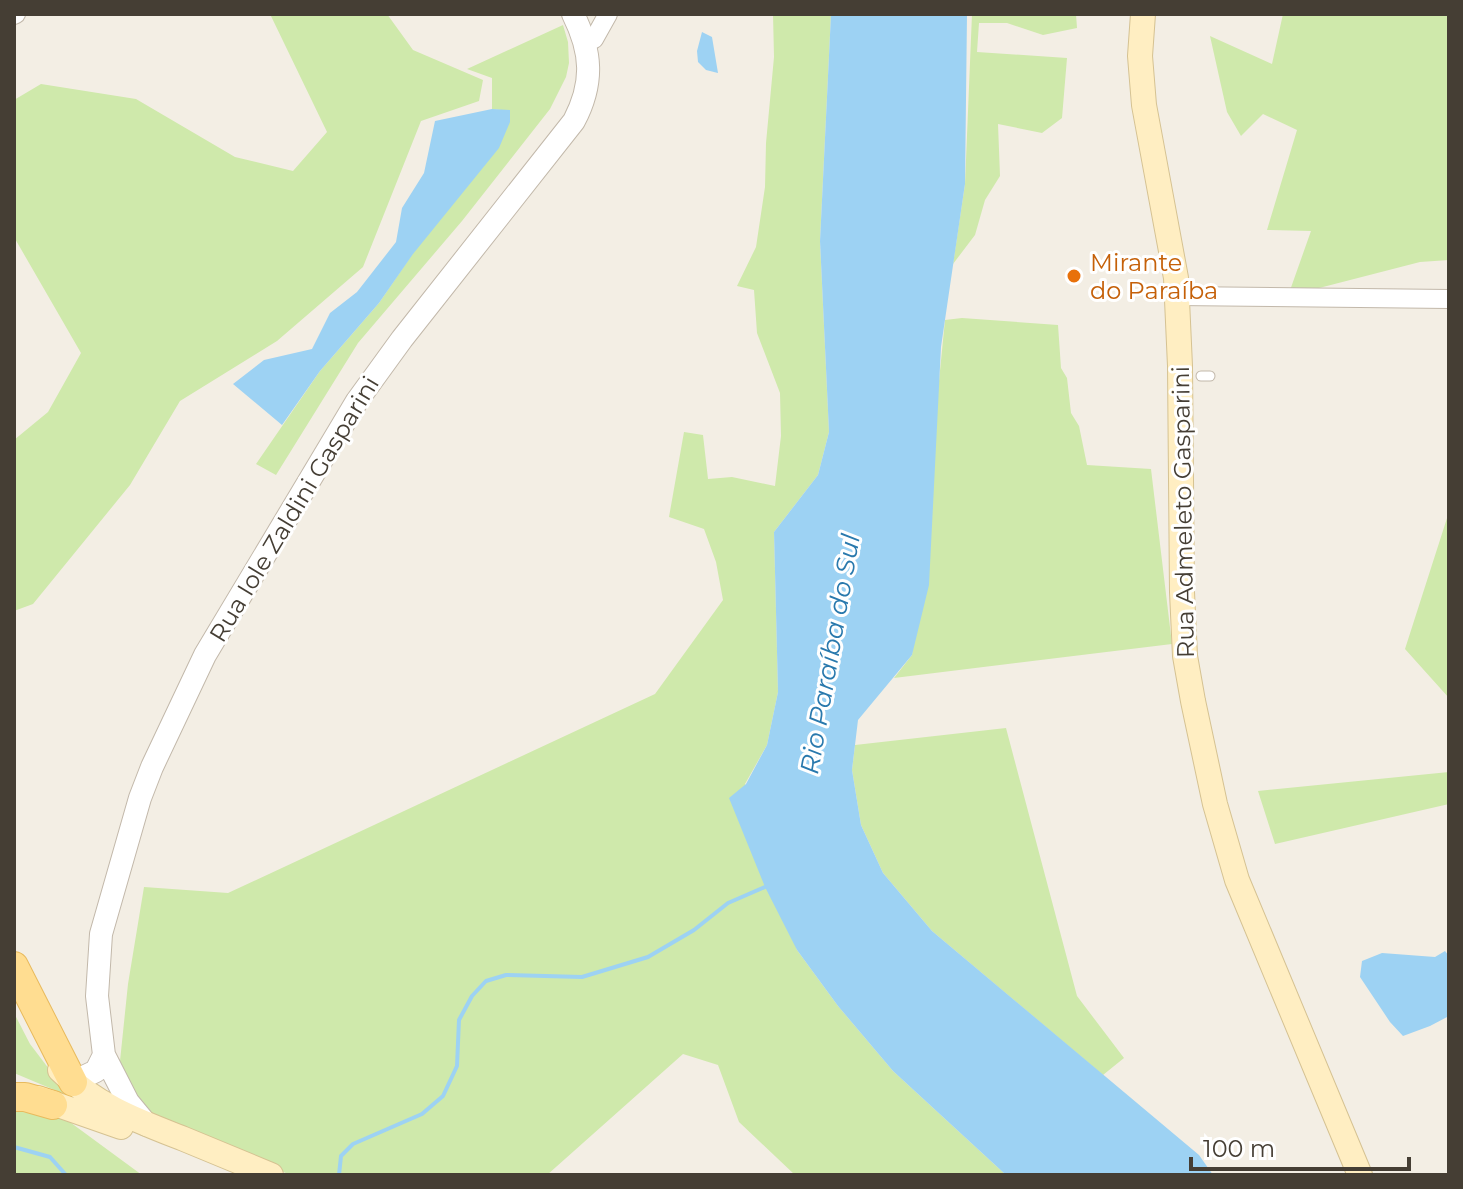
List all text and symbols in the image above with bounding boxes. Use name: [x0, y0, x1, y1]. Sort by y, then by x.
place label: Mirante do Paraíba: [1090, 248, 1218, 305]
marker: Mirante do Paraíba: [1065, 267, 1083, 285]
street label: Rua Admeleto Gasparini: [1166, 366, 1200, 658]
street label: Rua Iole Zaldini Gasparini: [203, 371, 385, 647]
water label: Rio Paraíba do Sul: [793, 532, 867, 776]
scale bar: [1191, 1121, 1409, 1171]
text: 100 m: [1203, 1134, 1275, 1163]

